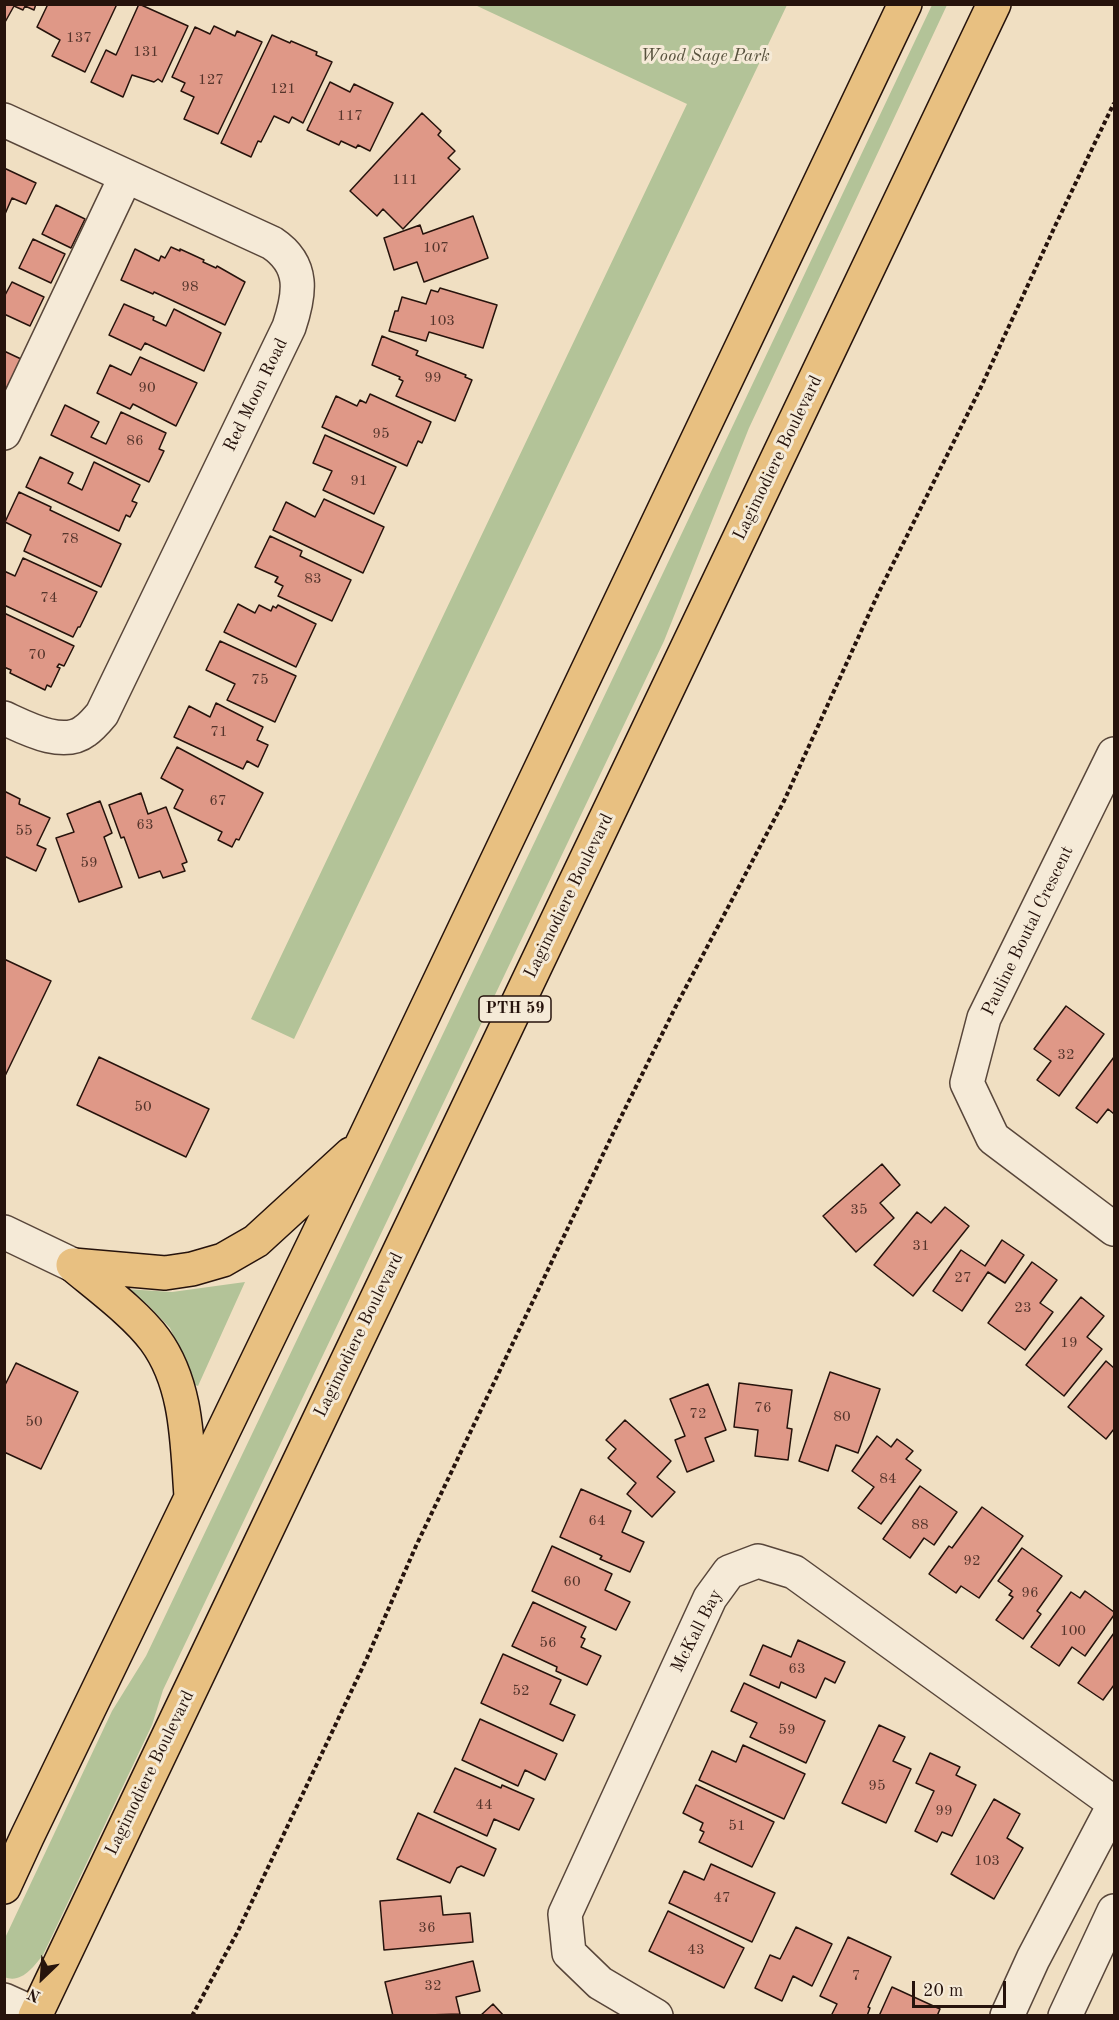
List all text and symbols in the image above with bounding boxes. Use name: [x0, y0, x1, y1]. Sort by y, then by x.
house number: 137: [66, 29, 92, 47]
house number: 131: [133, 43, 159, 61]
park label: Wood Sage Park: [640, 45, 770, 67]
house number: 127: [198, 71, 224, 89]
house number: 121: [270, 80, 296, 98]
house number: 117: [337, 107, 363, 125]
house number: 111: [392, 171, 418, 189]
house number: 107: [423, 239, 449, 257]
house number: 98: [181, 278, 199, 296]
house number: 103: [429, 312, 455, 330]
street label: Red Moon Road: [219, 335, 293, 455]
house number: 99: [424, 369, 442, 387]
street label: Lagimodiere Boulevard: [729, 372, 827, 544]
house number: 90: [138, 379, 156, 397]
house number: 95: [372, 425, 390, 443]
house number: 86: [126, 432, 144, 450]
house number: 91: [350, 472, 368, 490]
house number: 78: [61, 530, 79, 548]
house number: 83: [304, 570, 322, 588]
house number: 74: [40, 589, 58, 607]
house number: 70: [28, 646, 46, 664]
house number: 75: [251, 671, 269, 689]
house number: 71: [210, 723, 228, 741]
house number: 67: [209, 792, 227, 810]
street label: Lagimodiere Boulevard: [520, 810, 618, 982]
house number: 63: [136, 816, 154, 834]
house number: 55: [15, 822, 33, 840]
street label: Pauline Boutal Crescent: [977, 842, 1079, 1020]
house number: 59: [80, 854, 98, 872]
road number: PTH 59: [479, 996, 551, 1022]
house number: 32: [1057, 1046, 1075, 1064]
house number: 50: [134, 1098, 152, 1116]
house number: 35: [850, 1201, 868, 1219]
house number: 31: [912, 1237, 930, 1255]
street label: Lagimodiere Boulevard: [310, 1249, 408, 1421]
house number: 27: [954, 1269, 972, 1287]
house number: 23: [1014, 1299, 1032, 1317]
house number: 19: [1060, 1334, 1078, 1352]
house number: 76: [754, 1399, 772, 1417]
house number: 72: [689, 1405, 707, 1423]
house number: 80: [833, 1408, 851, 1426]
house number: 50: [25, 1413, 43, 1431]
house number: 84: [879, 1470, 897, 1488]
house number: 64: [588, 1512, 606, 1530]
house number: 88: [911, 1516, 929, 1534]
house number: 92: [963, 1552, 981, 1570]
house number: 60: [563, 1573, 581, 1591]
house number: 96: [1021, 1584, 1039, 1602]
street label: McKall Bay: [667, 1586, 727, 1676]
house number: 100: [1060, 1622, 1086, 1640]
house number: 56: [539, 1634, 557, 1652]
house number: 63: [788, 1660, 806, 1678]
house number: 52: [512, 1682, 530, 1700]
street label: Lagimodiere Boulevard: [101, 1687, 199, 1859]
house number: 59: [778, 1721, 796, 1739]
house number: 95: [868, 1777, 886, 1795]
house number: 44: [475, 1796, 493, 1814]
house number: 99: [935, 1802, 953, 1820]
house number: 51: [728, 1817, 746, 1835]
house number: 103: [974, 1852, 1000, 1870]
house number: 47: [713, 1889, 731, 1907]
house number: 36: [418, 1919, 436, 1937]
house number: 43: [687, 1941, 705, 1959]
north arrow: [12, 1948, 72, 2008]
house number: 7: [852, 1967, 860, 1985]
scale bar: [915, 1969, 1010, 2007]
house number: 32: [424, 1977, 442, 1995]
text: 20 m: [923, 1982, 963, 2000]
text: N: [25, 1984, 43, 2004]

